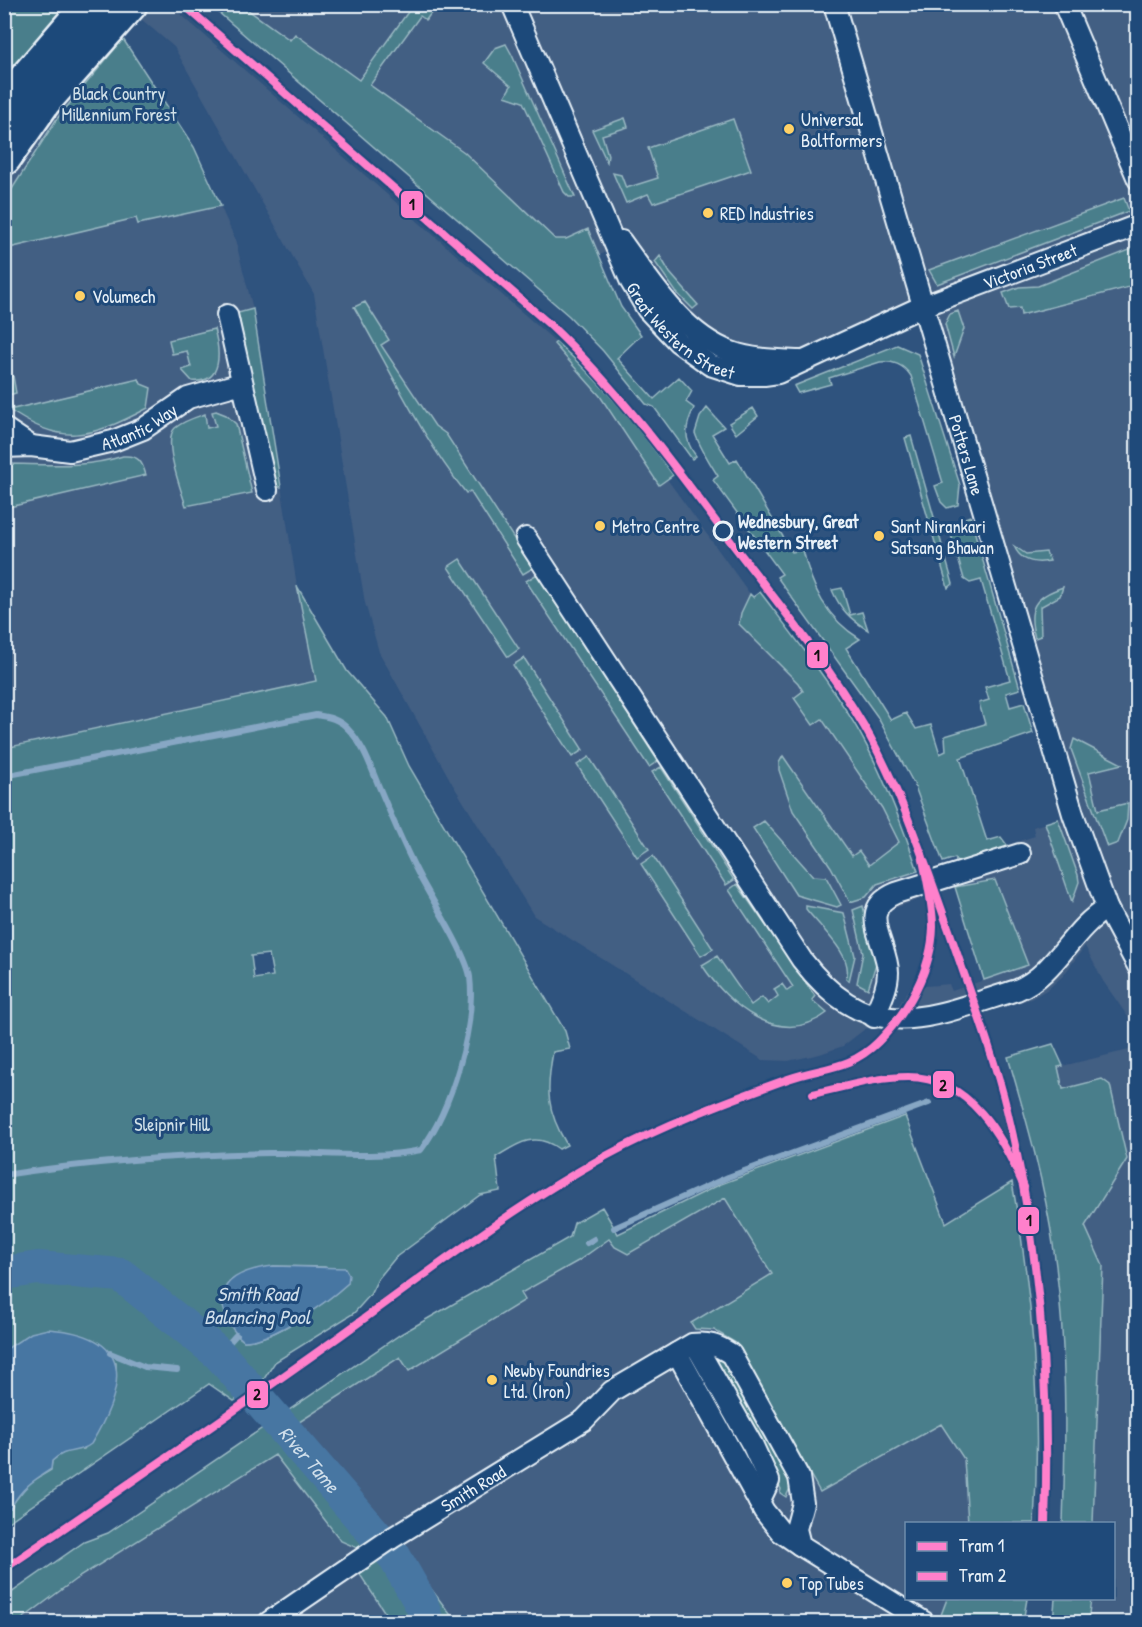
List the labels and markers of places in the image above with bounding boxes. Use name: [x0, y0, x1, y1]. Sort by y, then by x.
place label: Universal Boltformers: [801, 107, 882, 153]
marker: Universal Boltformers: [782, 122, 796, 136]
place label: RED Industries: [720, 201, 814, 226]
marker: RED Industries: [701, 206, 715, 220]
place label: Volumech: [92, 284, 156, 309]
marker: Volumech: [73, 289, 87, 303]
place label: Wednesbury, Great Western Street: [738, 509, 859, 555]
place label: Metro Centre: [612, 514, 700, 539]
place label: Sant Nirankari Satsang Bhawan: [891, 514, 994, 560]
marker: Metro Centre: [593, 519, 607, 533]
marker: Wednesbury, Great Western Street: [713, 521, 733, 541]
marker: Sant Nirankari Satsang Bhawan: [872, 529, 886, 543]
place label: Newby Foundries Ltd. (Iron): [504, 1358, 610, 1404]
marker: Newby Foundries Ltd. (Iron): [485, 1373, 499, 1387]
place label: Top Tubes: [799, 1571, 864, 1596]
marker: Top Tubes: [780, 1576, 794, 1590]

